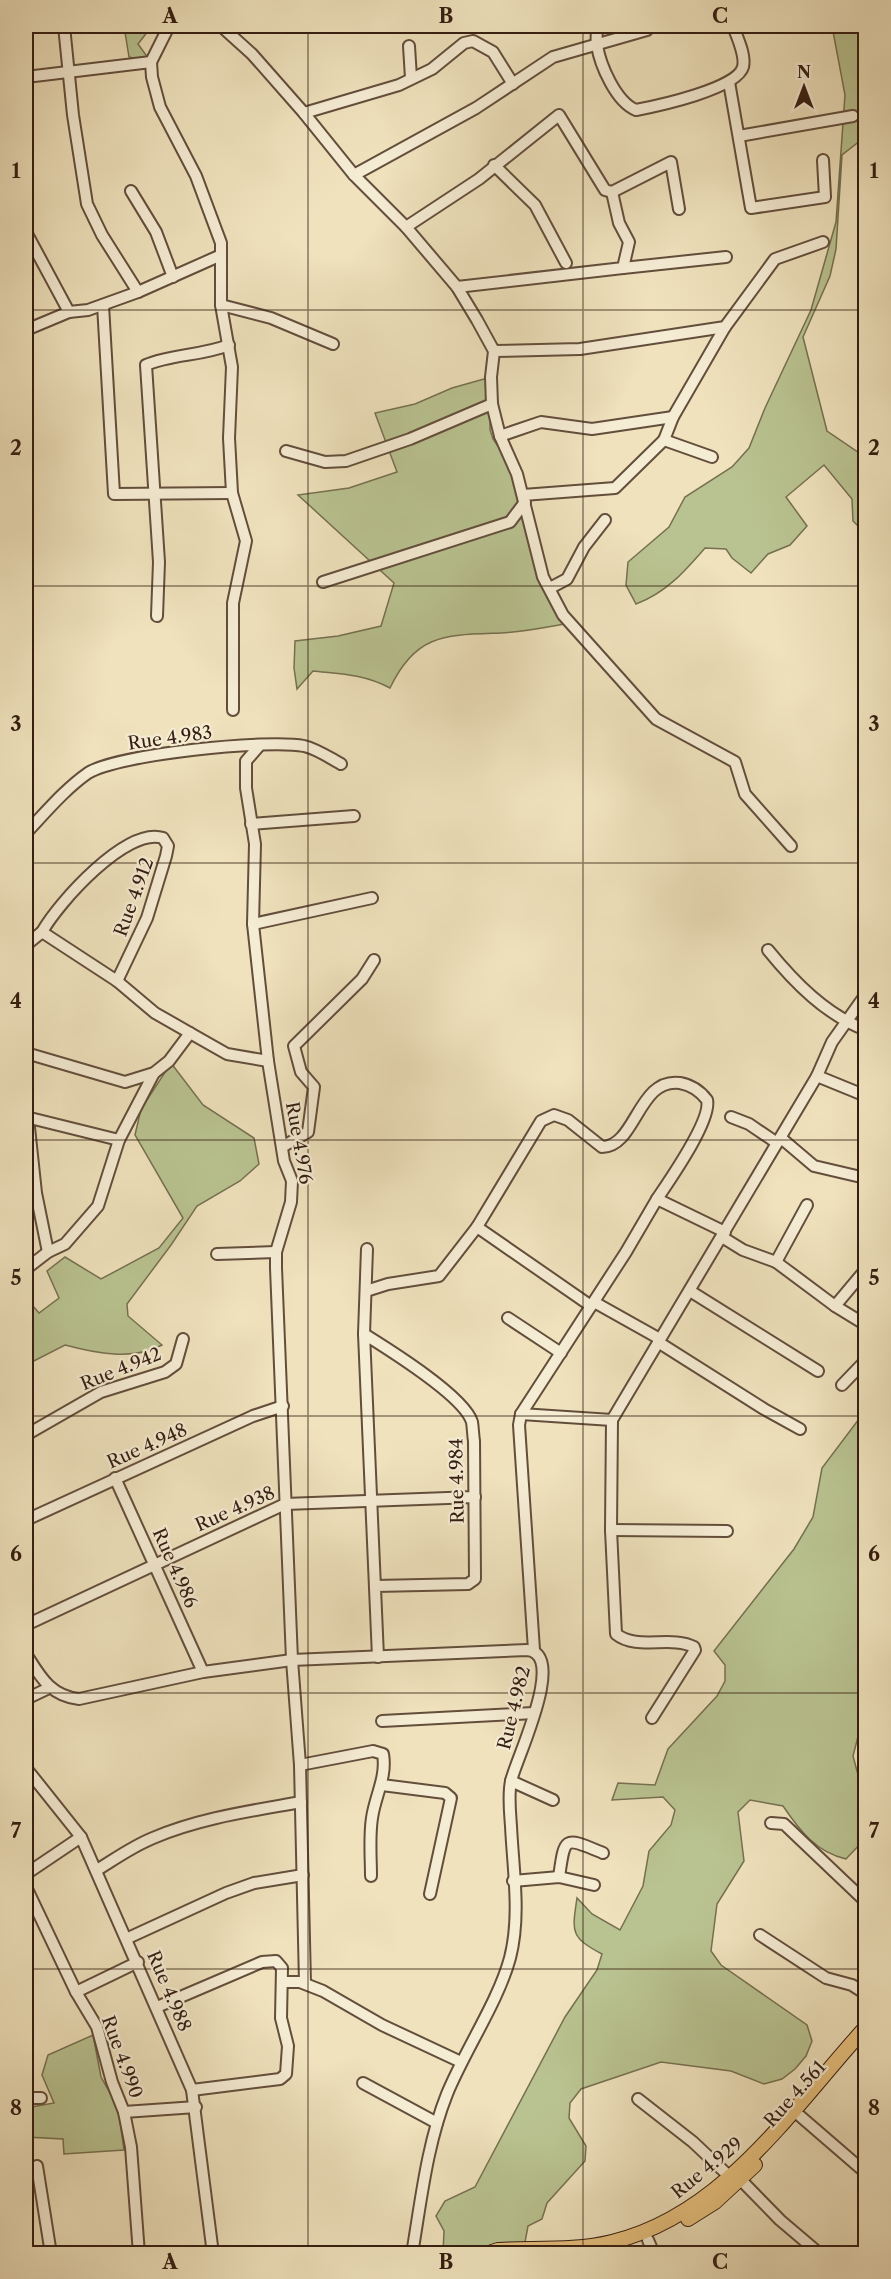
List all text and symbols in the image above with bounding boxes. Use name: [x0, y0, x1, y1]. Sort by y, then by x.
text: A: [161, 4, 178, 28]
text: B: [439, 4, 454, 28]
text: C: [712, 4, 728, 28]
north arrow: [774, 57, 834, 117]
text: N: [797, 62, 811, 82]
text: 1: [12, 159, 21, 183]
text: 1: [870, 159, 879, 183]
text: 2: [10, 436, 22, 460]
text: 2: [868, 436, 880, 460]
text: 3: [10, 712, 22, 736]
text: 3: [868, 712, 880, 736]
street label: Rue 4.983: [126, 721, 214, 755]
street label: Rue 4.912: [110, 855, 158, 939]
text: 4: [10, 989, 22, 1013]
text: 4: [868, 989, 880, 1013]
street label: Rue 4.976: [281, 1100, 317, 1186]
text: 5: [10, 1266, 22, 1290]
text: 5: [868, 1266, 880, 1290]
street label: Rue 4.942: [77, 1343, 165, 1395]
street label: Rue 4.948: [104, 1419, 190, 1473]
street label: Rue 4.984: [445, 1438, 469, 1524]
street label: Rue 4.938: [192, 1482, 278, 1536]
street label: Rue 4.986: [148, 1524, 202, 1612]
text: 6: [10, 1542, 22, 1566]
text: 6: [868, 1542, 880, 1566]
street label: Rue 4.982: [493, 1664, 535, 1752]
text: 7: [11, 1819, 22, 1843]
text: 7: [869, 1819, 880, 1843]
street label: Rue 4.988: [142, 1947, 196, 2035]
street label: Rue 4.990: [97, 2013, 147, 2101]
street label: Rue 4.561: [759, 2056, 831, 2132]
text: 8: [10, 2096, 22, 2120]
text: 8: [868, 2096, 880, 2120]
street label: Rue 4.929: [667, 2133, 747, 2203]
text: A: [161, 2250, 178, 2274]
text: B: [439, 2250, 454, 2274]
text: C: [712, 2250, 728, 2274]

